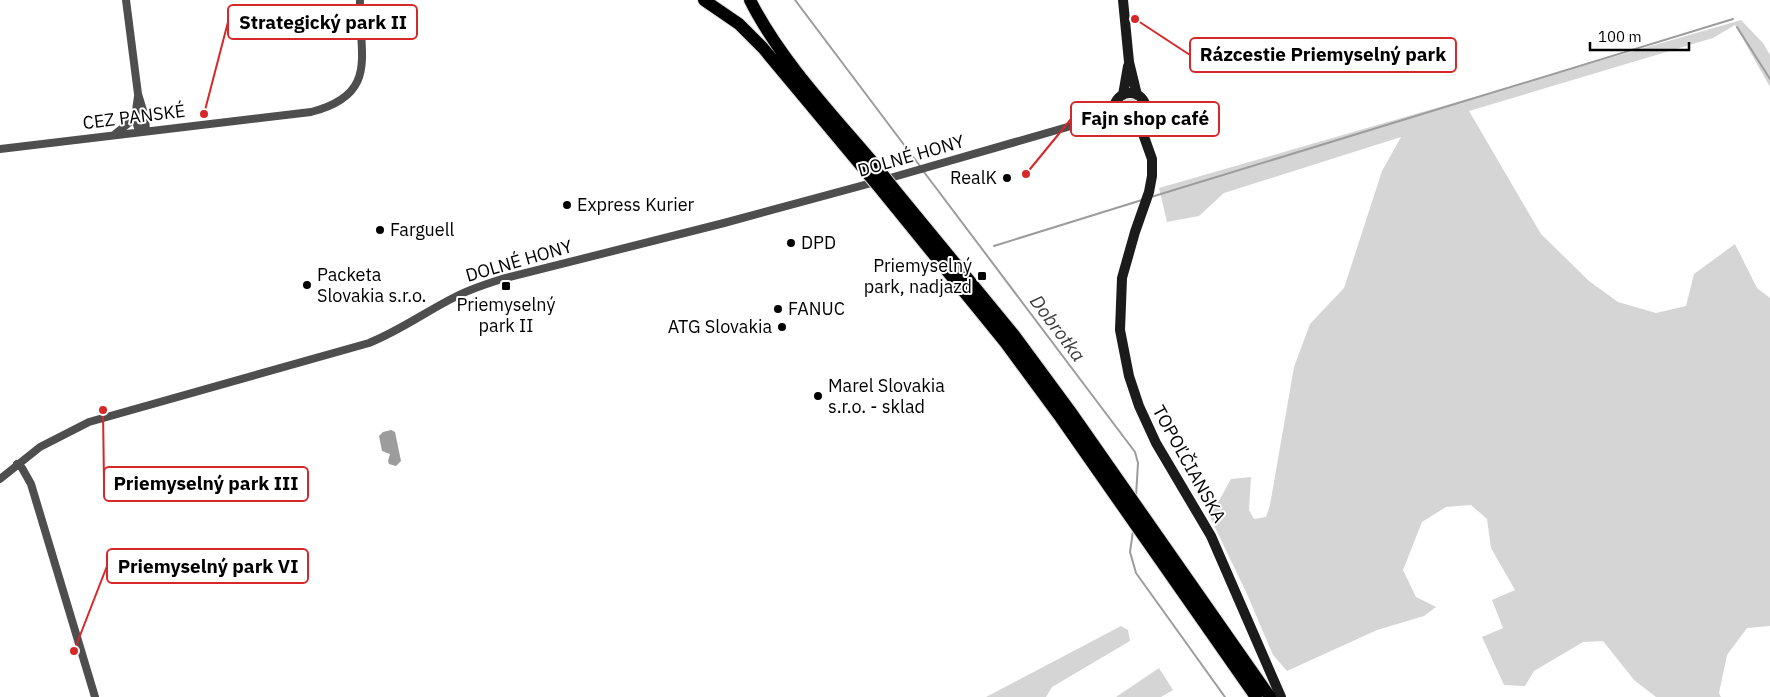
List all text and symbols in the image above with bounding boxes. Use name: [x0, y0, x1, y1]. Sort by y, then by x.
callout: Strategický park II: [228, 5, 417, 39]
text: Strategický park II: [239, 10, 407, 34]
scale bar: [1590, 20, 1689, 52]
text: 100 m: [1598, 27, 1642, 46]
callout: Rázcestie Priemyselný park: [1190, 38, 1456, 72]
text: Rázcestie Priemyselný park: [1200, 42, 1446, 66]
street label: CEZ PANSKÉ: [81, 99, 187, 134]
callout: Fajn shop café: [1071, 102, 1219, 136]
text: Fajn shop café: [1081, 106, 1209, 130]
street label: DOLNÉ HONY: [855, 129, 967, 182]
place label: RealK: [950, 166, 998, 189]
marker: RealK: [1001, 172, 1013, 184]
place label: Express Kurier: [577, 193, 695, 216]
marker: Express Kurier: [561, 199, 573, 211]
place label: Farguell: [390, 218, 454, 241]
marker: Farguell: [374, 224, 386, 236]
place label: DPD: [801, 231, 836, 254]
street label: DOLNÉ HONY: [463, 234, 575, 287]
marker: DPD: [785, 237, 797, 249]
place label: Priemyselný park, nadjazd: [864, 254, 972, 298]
place label: Packeta Slovakia s.r.o.: [317, 263, 427, 307]
marker: Priemyselný park, nadjazd: [976, 270, 988, 282]
marker: Packeta Slovakia s.r.o.: [301, 279, 313, 291]
marker: Priemyselný park II: [500, 280, 512, 292]
water label: Dobrotka: [1025, 290, 1091, 366]
place label: Priemyselný park II: [457, 293, 555, 337]
place label: FANUC: [788, 297, 845, 320]
marker: FANUC: [772, 303, 784, 315]
place label: ATG Slovakia: [668, 315, 772, 338]
marker: ATG Slovakia: [776, 321, 788, 333]
place label: Marel Slovakia s.r.o. - sklad: [828, 374, 945, 418]
marker: Marel Slovakia s.r.o. - sklad: [812, 390, 824, 402]
street label: TOPOĽČIANSKA: [1148, 400, 1232, 527]
callout: Priemyselný park III: [104, 467, 308, 501]
text: Priemyselný park III: [114, 471, 298, 495]
callout: Priemyselný park VI: [107, 549, 308, 583]
text: Priemyselný park VI: [118, 554, 298, 578]

